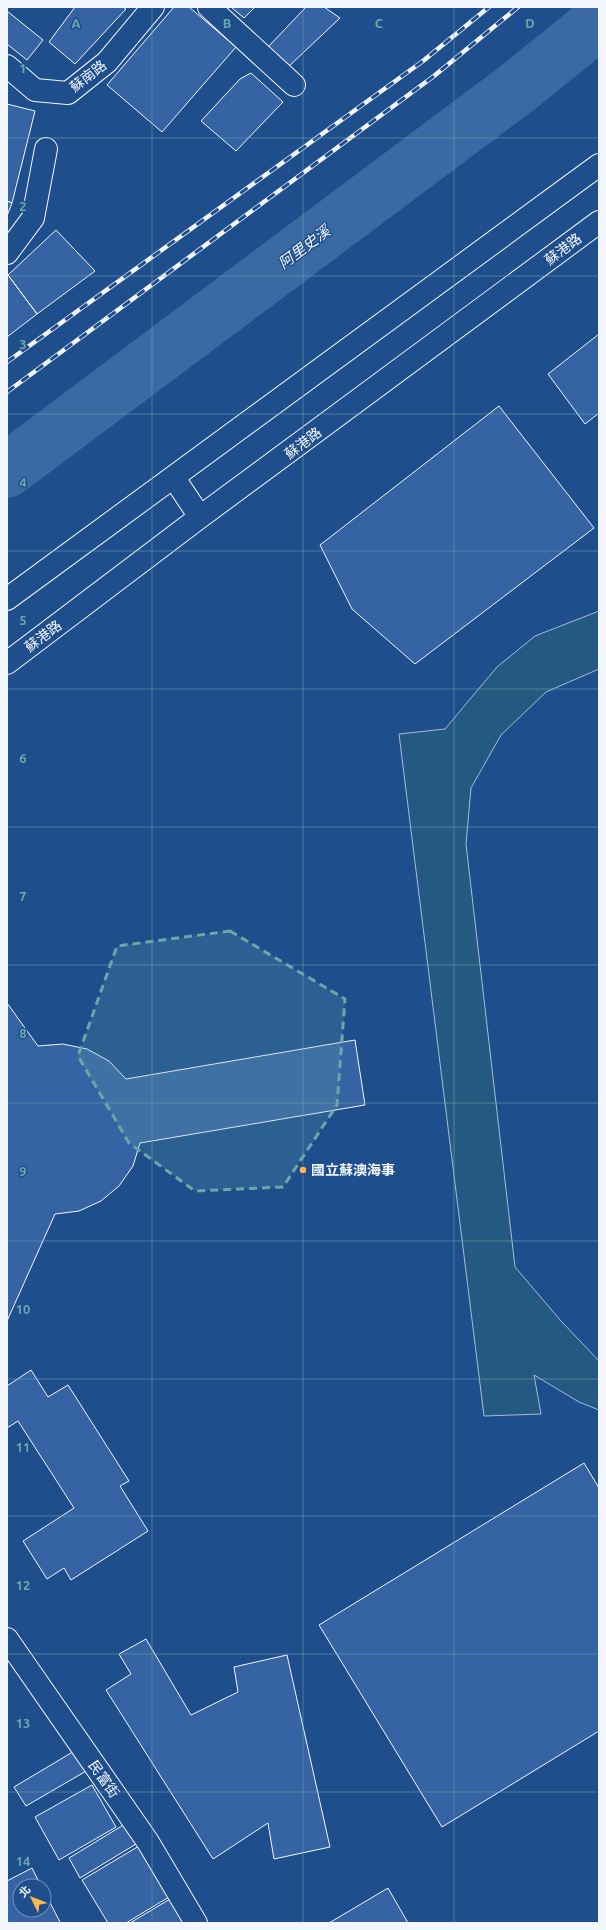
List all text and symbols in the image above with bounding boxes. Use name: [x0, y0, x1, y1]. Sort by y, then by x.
text: A: [71, 16, 81, 30]
text: B: [223, 16, 232, 30]
text: C: [375, 16, 384, 30]
text: D: [525, 16, 535, 30]
street label: 蘇南路: [67, 57, 109, 95]
text: 1: [19, 61, 27, 75]
text: 2: [19, 199, 27, 213]
water label: 阿里史溪: [275, 221, 335, 272]
street label: 蘇港路: [541, 230, 585, 268]
text: 3: [19, 337, 27, 351]
street label: 蘇港路: [281, 424, 325, 462]
text: 4: [19, 475, 27, 489]
text: 5: [19, 613, 27, 627]
street label: 蘇港路: [21, 617, 65, 655]
text: 6: [19, 751, 27, 765]
text: 7: [19, 889, 27, 903]
text: 8: [19, 1026, 27, 1040]
place label: 國立蘇澳海事: [311, 1162, 395, 1178]
text: 9: [19, 1164, 27, 1178]
marker: 國立蘇澳海事: [298, 1165, 308, 1175]
text: 10: [16, 1302, 30, 1316]
text: 11: [16, 1440, 30, 1454]
text: 12: [16, 1578, 30, 1592]
text: 13: [16, 1716, 30, 1730]
street label: 民富街: [85, 1757, 123, 1801]
text: 14: [16, 1854, 30, 1868]
north arrow: [12, 1878, 52, 1918]
text: 北: [17, 1883, 33, 1899]

